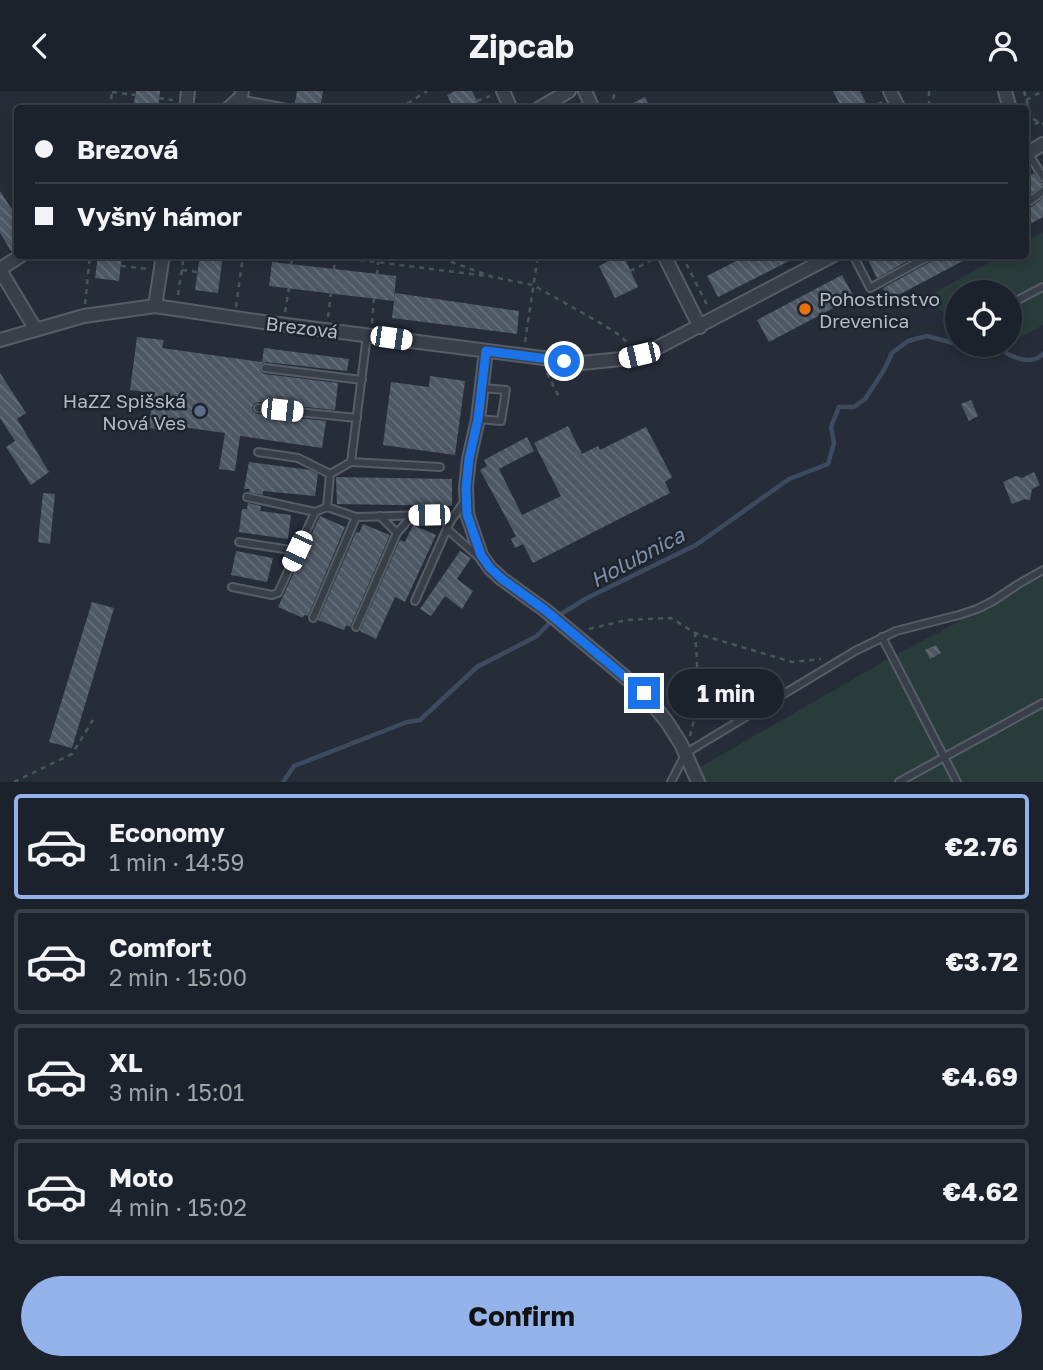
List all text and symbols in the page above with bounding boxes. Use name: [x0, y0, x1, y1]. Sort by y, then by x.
icon: back: [21, 27, 59, 65]
text: Zipcab: [469, 27, 574, 65]
icon: person: [984, 27, 1022, 65]
text: Brezová: [77, 134, 178, 165]
text: Vyšný hámor: [77, 201, 242, 232]
map controls: [945, 280, 1022, 357]
button: locate: [945, 280, 1022, 357]
place label: Pohostinstvo Drevenica: [819, 287, 940, 332]
marker: Pohostinstvo Drevenica: [797, 301, 813, 317]
street label: Brezová: [265, 311, 339, 343]
car: [369, 325, 414, 351]
car: [617, 340, 662, 370]
route start: [548, 345, 580, 377]
place label: HaZZ Spišská Nová Ves: [63, 389, 186, 434]
car: [261, 397, 304, 423]
marker: HaZZ Spišská Nová Ves: [192, 403, 208, 419]
car: [408, 504, 451, 526]
water label: Holubnica: [586, 521, 689, 593]
car: [279, 528, 316, 574]
callout: 1 min: [668, 669, 784, 717]
route end: [628, 677, 660, 709]
text: 1 min: [697, 679, 755, 707]
icon: car: [25, 815, 88, 878]
text: Economy: [109, 817, 225, 848]
text: €2.76: [945, 831, 1018, 862]
text: 1 min · 14:59: [109, 848, 244, 876]
icon: car: [25, 930, 88, 993]
text: Comfort: [109, 932, 212, 963]
text: €3.72: [945, 946, 1018, 977]
text: 2 min · 15:00: [109, 963, 247, 991]
icon: car: [25, 1045, 88, 1108]
text: XL: [109, 1047, 143, 1078]
text: €4.69: [942, 1061, 1018, 1092]
text: 3 min · 15:01: [109, 1078, 244, 1106]
icon: car: [25, 1160, 88, 1223]
text: Moto: [109, 1162, 174, 1193]
text: €4.62: [943, 1176, 1018, 1207]
text: 4 min · 15:02: [109, 1193, 247, 1221]
button: Confirm: [21, 1276, 1022, 1356]

